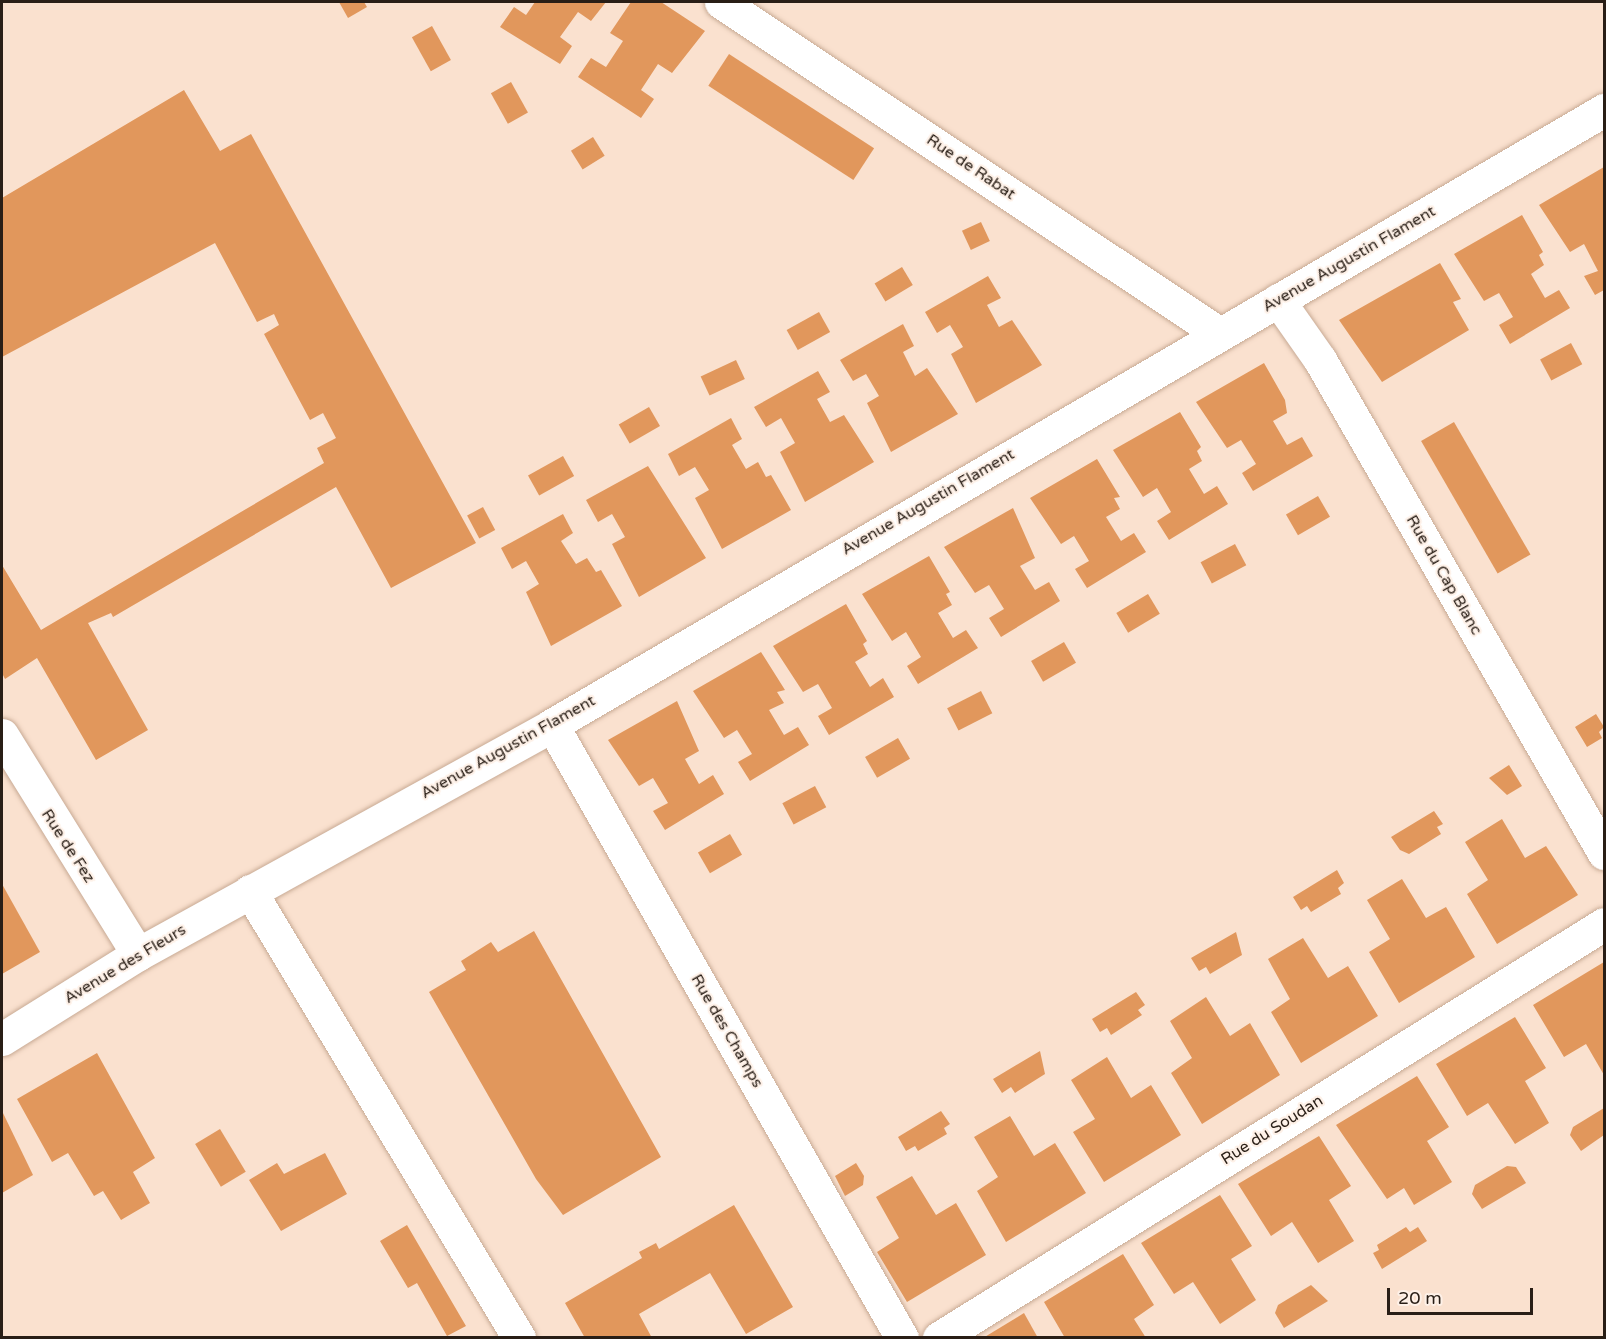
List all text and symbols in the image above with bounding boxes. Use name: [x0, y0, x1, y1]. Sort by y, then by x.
street label: Rue de Rabat: [923, 130, 1019, 204]
street label: Avenue Augustin Flament: [1259, 202, 1439, 316]
street label: Avenue Augustin Flament: [838, 445, 1018, 559]
street label: Rue du Cap Blanc: [1402, 512, 1486, 638]
street label: Avenue Augustin Flament: [417, 691, 599, 803]
street label: Rue de Fez: [37, 806, 99, 886]
street label: Avenue des Fleurs: [61, 920, 189, 1008]
street label: Rue des Champs: [687, 971, 767, 1091]
street label: Rue du Soudan: [1218, 1091, 1326, 1169]
scale bar: [1390, 1276, 1536, 1314]
text: 20 m: [1398, 1287, 1442, 1309]

